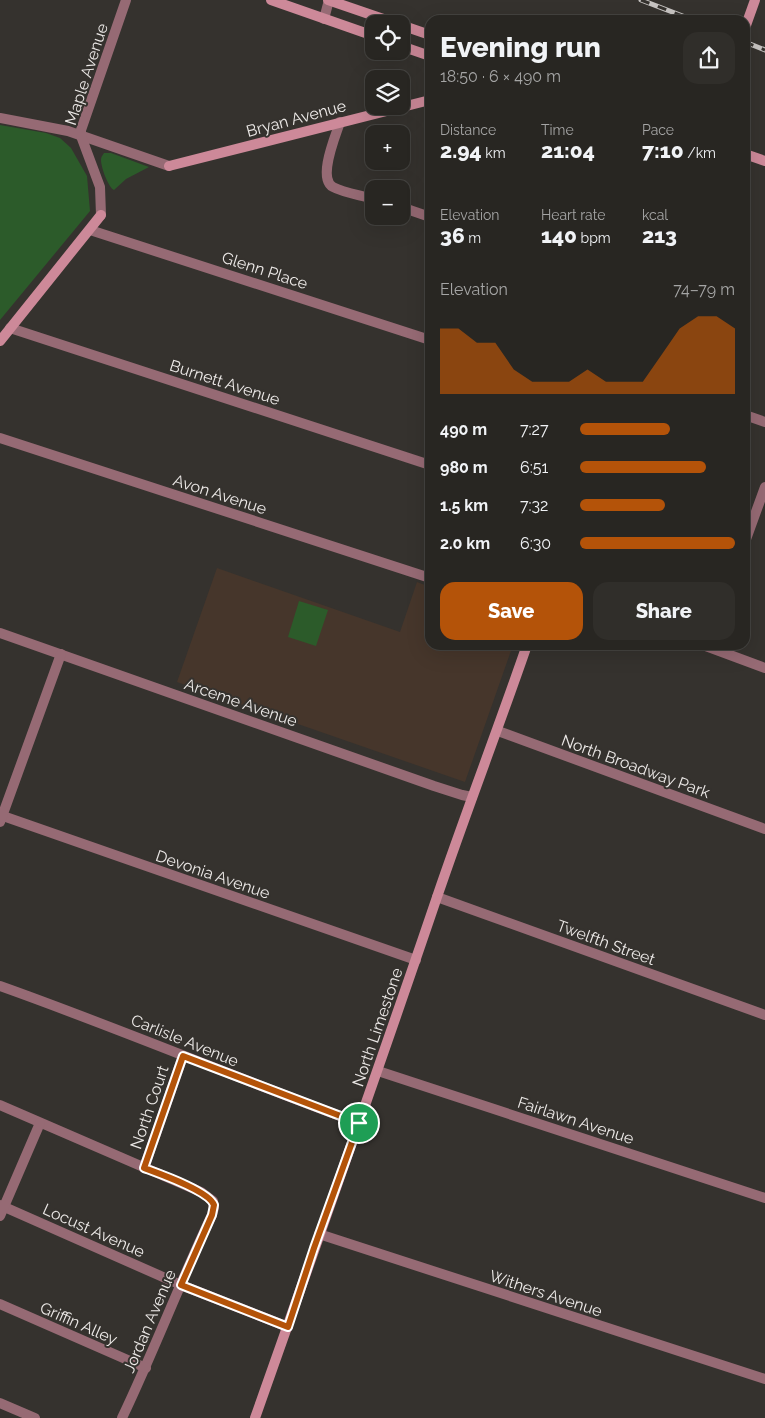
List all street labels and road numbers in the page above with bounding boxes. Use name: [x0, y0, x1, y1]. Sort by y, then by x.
street label: Maple Avenue: [61, 21, 112, 128]
street label: Bryan Avenue: [244, 96, 348, 141]
street label: Glenn Place: [220, 248, 310, 293]
street label: Burnett Avenue: [167, 356, 282, 409]
street label: Avon Avenue: [171, 470, 269, 519]
street label: Arceme Avenue: [182, 674, 300, 731]
street label: North Broadway Park: [559, 731, 713, 802]
street label: Devonia Avenue: [153, 846, 272, 903]
street label: Twelfth Street: [554, 916, 658, 969]
street label: North Limestone: [348, 965, 407, 1089]
street label: Carlisle Avenue: [128, 1010, 241, 1071]
street label: North Court: [126, 1062, 173, 1151]
street label: Fairlawn Avenue: [515, 1093, 636, 1148]
street label: Locust Avenue: [40, 1199, 148, 1261]
street label: Withers Avenue: [487, 1266, 605, 1321]
street label: Jordan Avenue: [119, 1267, 180, 1376]
street label: Griffin Alley: [37, 1298, 121, 1349]

